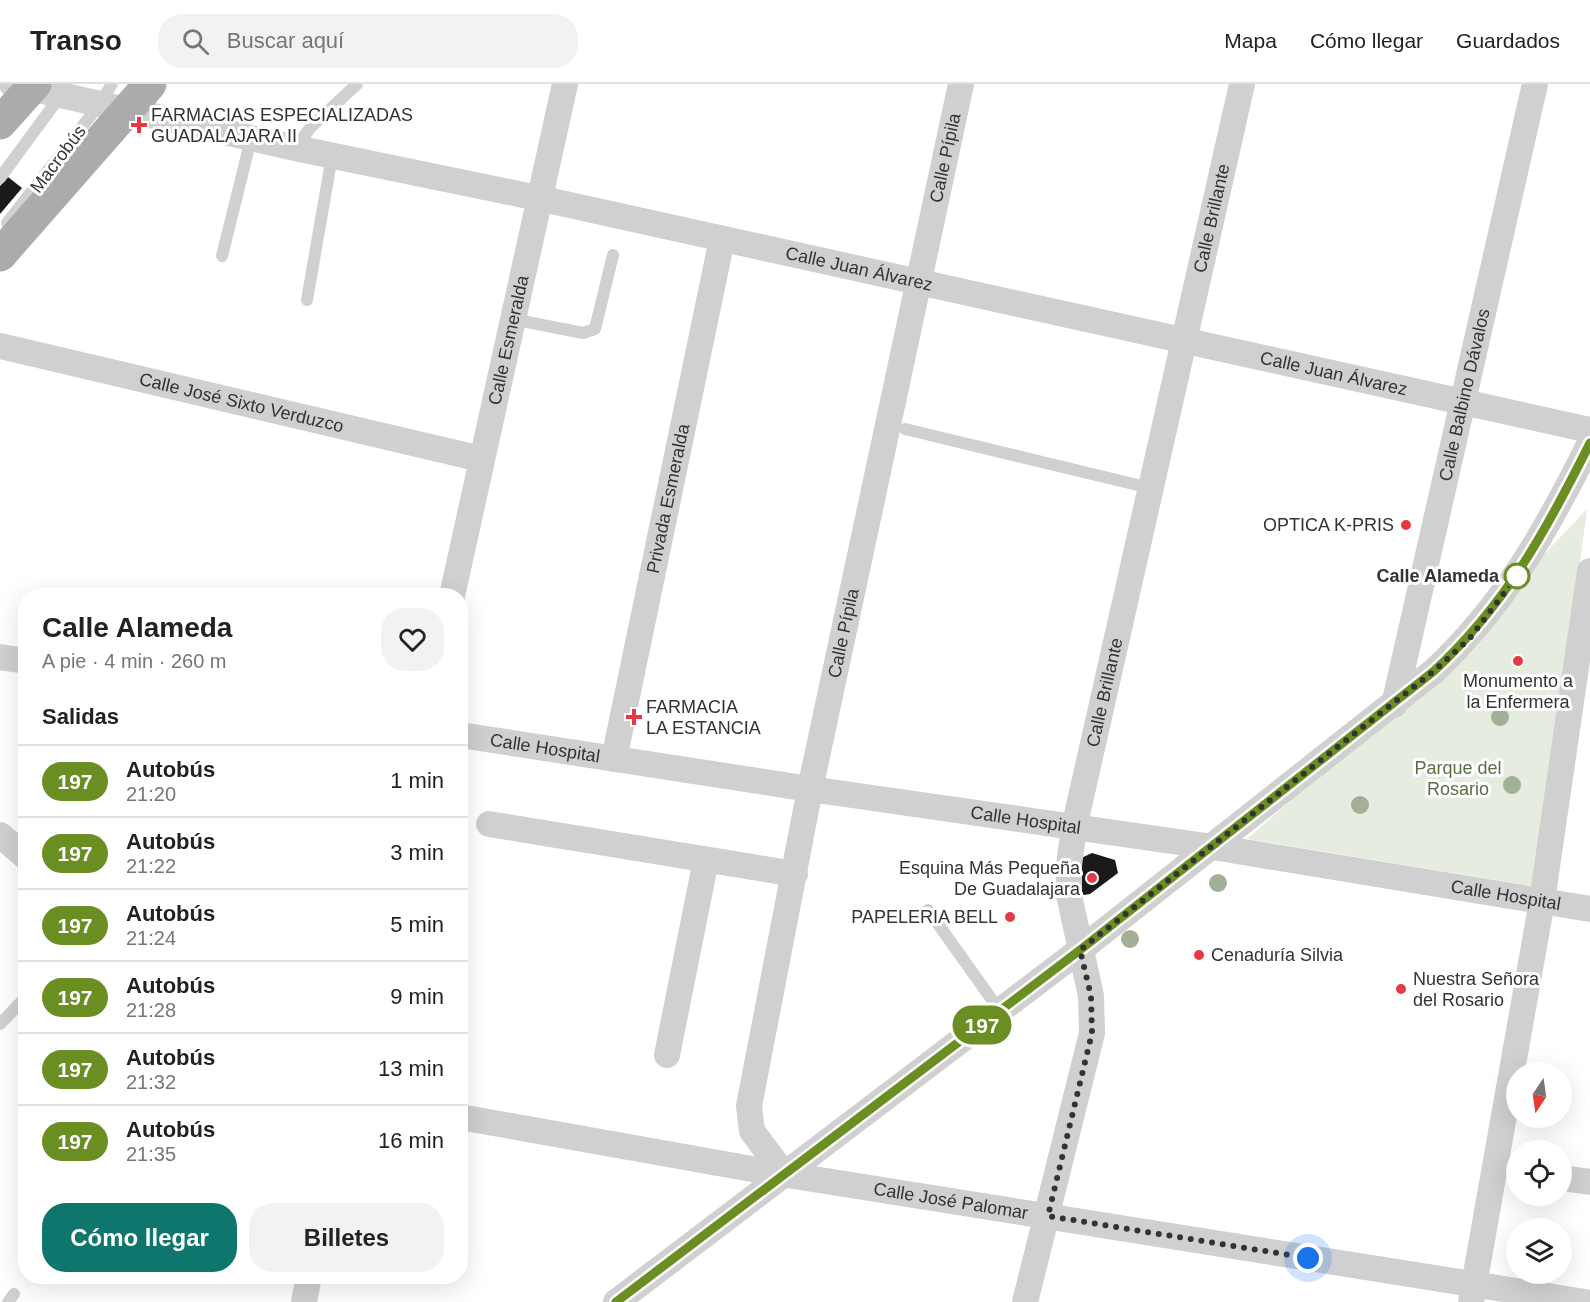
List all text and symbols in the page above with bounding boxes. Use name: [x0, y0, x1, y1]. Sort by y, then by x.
search box: [158, 14, 578, 68]
text: Transo: [30, 25, 122, 56]
icon: search: [179, 25, 212, 58]
text: Buscar aquí: [227, 28, 344, 53]
text: Mapa: [1224, 29, 1277, 52]
text: Cómo llegar: [1310, 29, 1423, 52]
text: Guardados: [1456, 29, 1560, 52]
place label: FARMACIAS ESPECIALIZADAS GUADALAJARA II: [151, 105, 413, 146]
street label: Calle Pípila: [926, 110, 965, 205]
marker: FARMACIAS ESPECIALIZADAS GUADALAJARA II: [132, 118, 146, 132]
street label: Macrobús: [26, 121, 90, 197]
street label: Calle Brillante: [1190, 162, 1234, 275]
street label: Calle Juan Álvarez: [784, 243, 935, 295]
street label: Calle Esmeralda: [484, 273, 533, 407]
street label: Calle Balbino Dávalos: [1435, 307, 1494, 483]
street label: Calle Juan Álvarez: [1258, 348, 1409, 399]
street label: Calle José Sixto Verduzco: [137, 369, 346, 436]
street label: Privada Esmeralda: [643, 421, 694, 575]
place label: OPTICA K-PRIS: [1263, 515, 1394, 535]
marker: OPTICA K-PRIS: [1399, 518, 1413, 532]
marker: Calle Alameda: [1504, 563, 1530, 589]
place label: Calle Alameda: [1377, 566, 1500, 586]
street label: Calle Pípila: [824, 586, 863, 680]
button: heart: [381, 608, 444, 671]
text: Calle Alameda: [42, 612, 232, 643]
street label: Calle Brillante: [1083, 636, 1127, 749]
text: A pie · 4 min · 260 m: [42, 650, 227, 672]
marker: Monumento a la Enfermera: [1511, 654, 1525, 668]
place label: Monumento a la Enfermera: [1463, 671, 1574, 712]
place label: FARMACIA LA ESTANCIA: [646, 697, 761, 738]
text: Salidas: [42, 704, 119, 729]
marker: FARMACIA LA ESTANCIA: [627, 710, 641, 724]
street label: Calle Hospital: [489, 730, 601, 766]
text: Autobús: [126, 757, 215, 782]
park label: Parque del Rosario: [1414, 758, 1502, 799]
text: 1 min: [390, 768, 444, 793]
text: 197: [57, 770, 93, 793]
text: 21:20: [126, 783, 176, 805]
street label: Calle Hospital: [969, 802, 1082, 838]
text: Autobús: [126, 829, 215, 854]
text: 3 min: [390, 840, 444, 865]
text: 197: [57, 842, 93, 865]
text: 21:22: [126, 855, 176, 877]
place label: Esquina Más Pequeña De Guadalajara: [899, 858, 1081, 899]
marker: Esquina Más Pequeña De Guadalajara: [1085, 871, 1099, 885]
street label: Calle Hospital: [1449, 876, 1562, 914]
text: Autobús: [126, 901, 215, 926]
place label: PAPELERIA BELL: [851, 907, 998, 927]
marker: PAPELERIA BELL: [1003, 910, 1017, 924]
text: 5 min: [390, 912, 444, 937]
text: 197: [57, 914, 93, 937]
text: 21:24: [126, 927, 176, 949]
place label: Cenaduría Silvia: [1211, 945, 1344, 965]
marker: Cenaduría Silvia: [1192, 948, 1206, 962]
place label: Nuestra Señora del Rosario: [1413, 969, 1540, 1010]
text: Autobús: [126, 973, 215, 998]
marker: Nuestra Señora del Rosario: [1394, 982, 1408, 996]
text: 9 min: [390, 984, 444, 1009]
text: 197: [57, 986, 93, 1009]
text: 21:28: [126, 999, 176, 1021]
line badge: 197: [948, 1006, 1016, 1044]
text: 197: [964, 1014, 1000, 1037]
text: Autobús: [126, 1045, 215, 1070]
text: 13 min: [378, 1056, 444, 1081]
text: 197: [57, 1058, 93, 1081]
north arrow: [1506, 1062, 1572, 1128]
map controls: [1506, 1062, 1572, 1284]
text: 21:32: [126, 1071, 176, 1093]
text: Autobús: [126, 1117, 215, 1142]
text: 16 min: [378, 1128, 444, 1153]
text: 197: [57, 1130, 93, 1153]
button: locate: [1506, 1140, 1572, 1206]
text: 21:35: [126, 1143, 176, 1165]
street label: Calle José Palomar: [872, 1179, 1030, 1223]
button: Cómo llegar: [42, 1203, 237, 1272]
button: Billetes: [249, 1203, 444, 1272]
button: layers: [1506, 1218, 1572, 1284]
your location: [1293, 1243, 1323, 1273]

